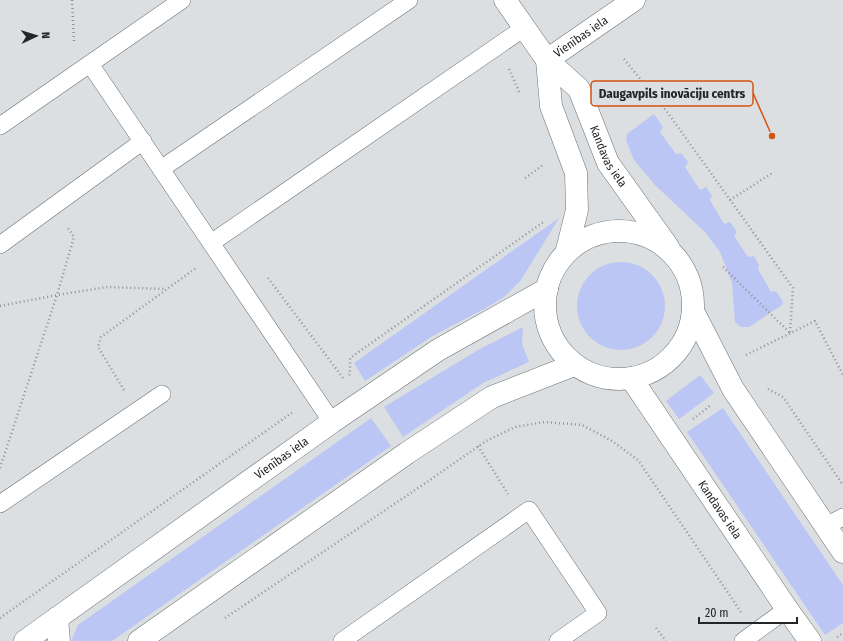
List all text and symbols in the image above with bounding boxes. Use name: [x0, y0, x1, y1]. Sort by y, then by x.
street label: Vienības iela: [551, 13, 611, 60]
north arrow: [16, 16, 56, 56]
text: N: [39, 32, 52, 39]
callout: Daugavpils inovāciju centrs: [591, 81, 753, 106]
text: Daugavpils inovāciju centrs: [599, 86, 746, 101]
street label: Kandavas iela: [587, 124, 630, 190]
street label: Vienības iela: [252, 434, 311, 482]
street label: Kandavas iela: [695, 478, 745, 542]
scale bar: [699, 599, 797, 625]
text: 20 m: [705, 606, 729, 620]

